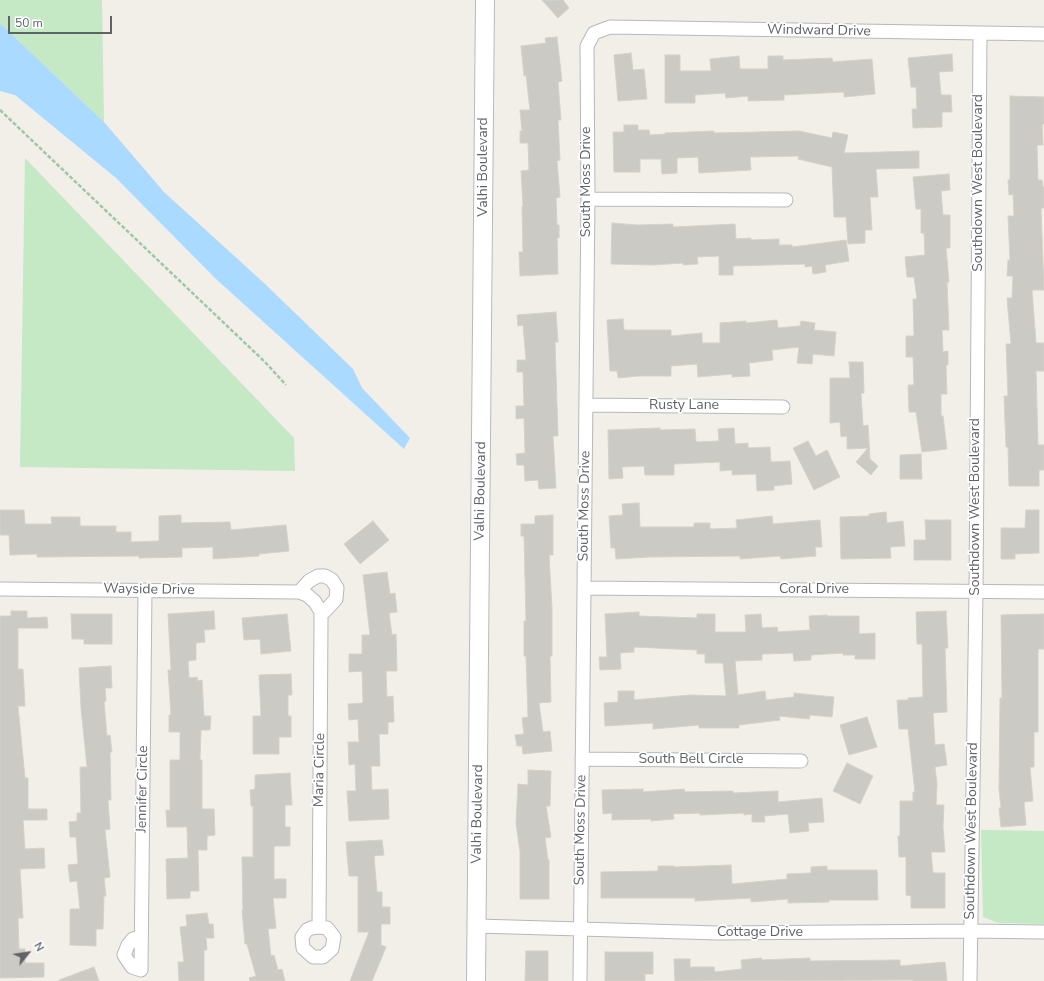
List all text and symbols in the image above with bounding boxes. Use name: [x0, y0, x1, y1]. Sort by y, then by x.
scale bar: [10, 8, 114, 34]
text: 50 m: [15, 15, 43, 31]
street label: Windward Drive: [767, 22, 871, 40]
street label: Southdown West Boulevard: [971, 94, 987, 272]
street label: Valhi Boulevard: [476, 117, 492, 217]
street label: South Moss Drive: [579, 127, 595, 237]
street label: Rusty Lane: [649, 398, 719, 414]
street label: Southdown West Boulevard: [968, 418, 984, 596]
street label: Valhi Boulevard: [472, 441, 490, 541]
street label: South Moss Drive: [576, 451, 594, 561]
street label: Wayside Drive: [103, 581, 195, 599]
street label: Coral Drive: [779, 582, 849, 598]
street label: Maria Circle: [311, 733, 329, 807]
street label: Southdown West Boulevard: [962, 742, 982, 920]
street label: Jennifer Circle: [134, 745, 152, 833]
street label: South Bell Circle: [638, 752, 744, 768]
street label: Valhi Boulevard: [469, 764, 487, 864]
street label: South Moss Drive: [572, 775, 590, 885]
street label: Cottage Drive: [717, 925, 803, 941]
north arrow: [8, 933, 48, 973]
text: N: [30, 939, 47, 954]

